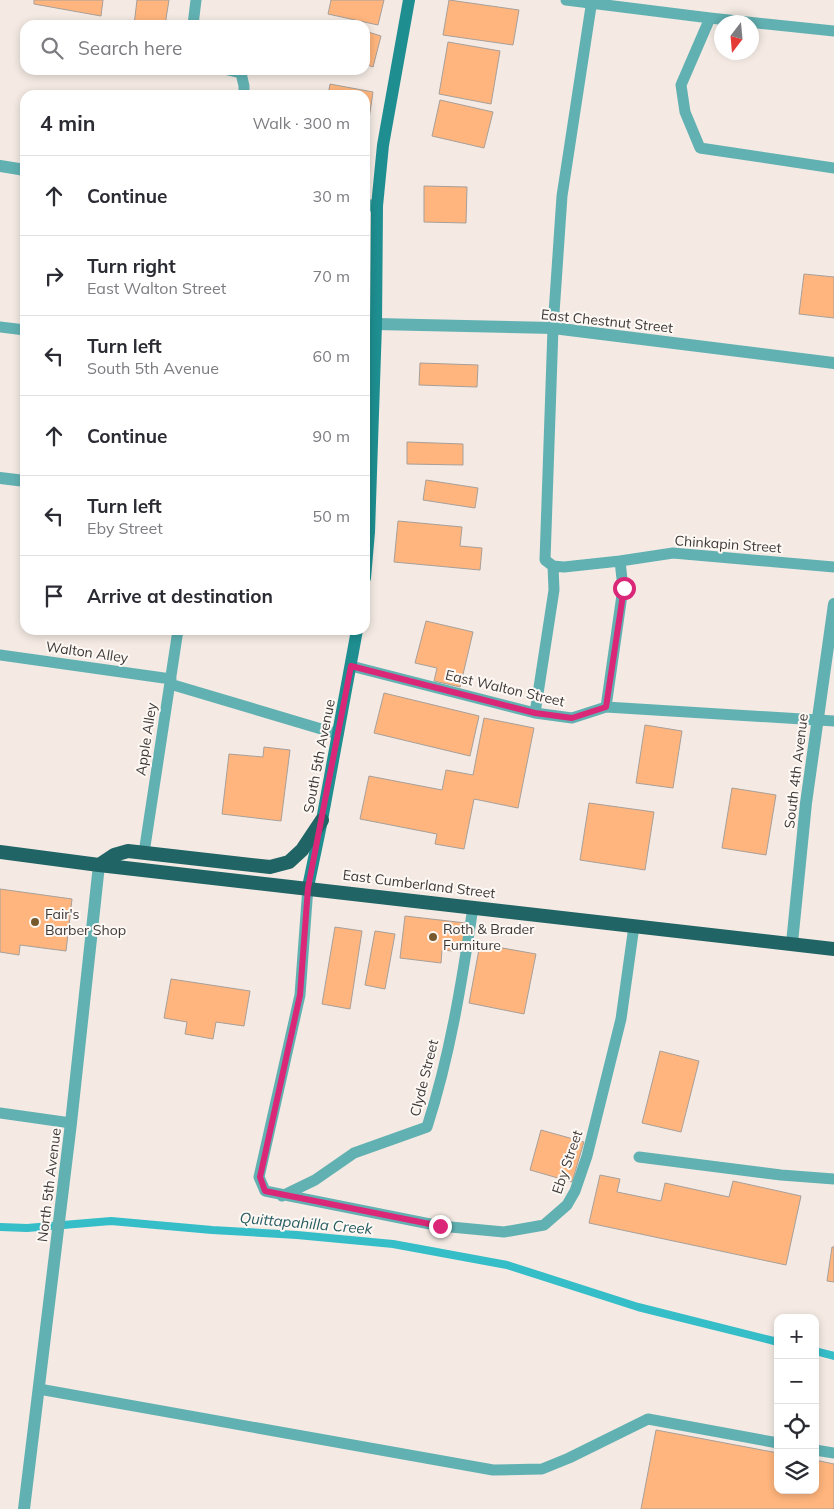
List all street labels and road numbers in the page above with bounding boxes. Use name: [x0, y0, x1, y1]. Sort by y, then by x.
street label: East Chestnut Street: [540, 305, 674, 337]
street label: Chinkapin Street: [674, 531, 782, 557]
street label: Walton Alley: [45, 637, 130, 667]
street label: East Walton Street: [444, 666, 566, 710]
street label: South 5th Avenue: [299, 698, 339, 814]
street label: Apple Alley: [131, 701, 161, 777]
street label: South 4th Avenue: [780, 713, 812, 829]
street label: East Cumberland Street: [342, 866, 496, 902]
street label: Clyde Street: [406, 1038, 442, 1118]
street label: North 5th Avenue: [33, 1127, 65, 1243]
street label: Eby Street: [548, 1128, 586, 1196]

